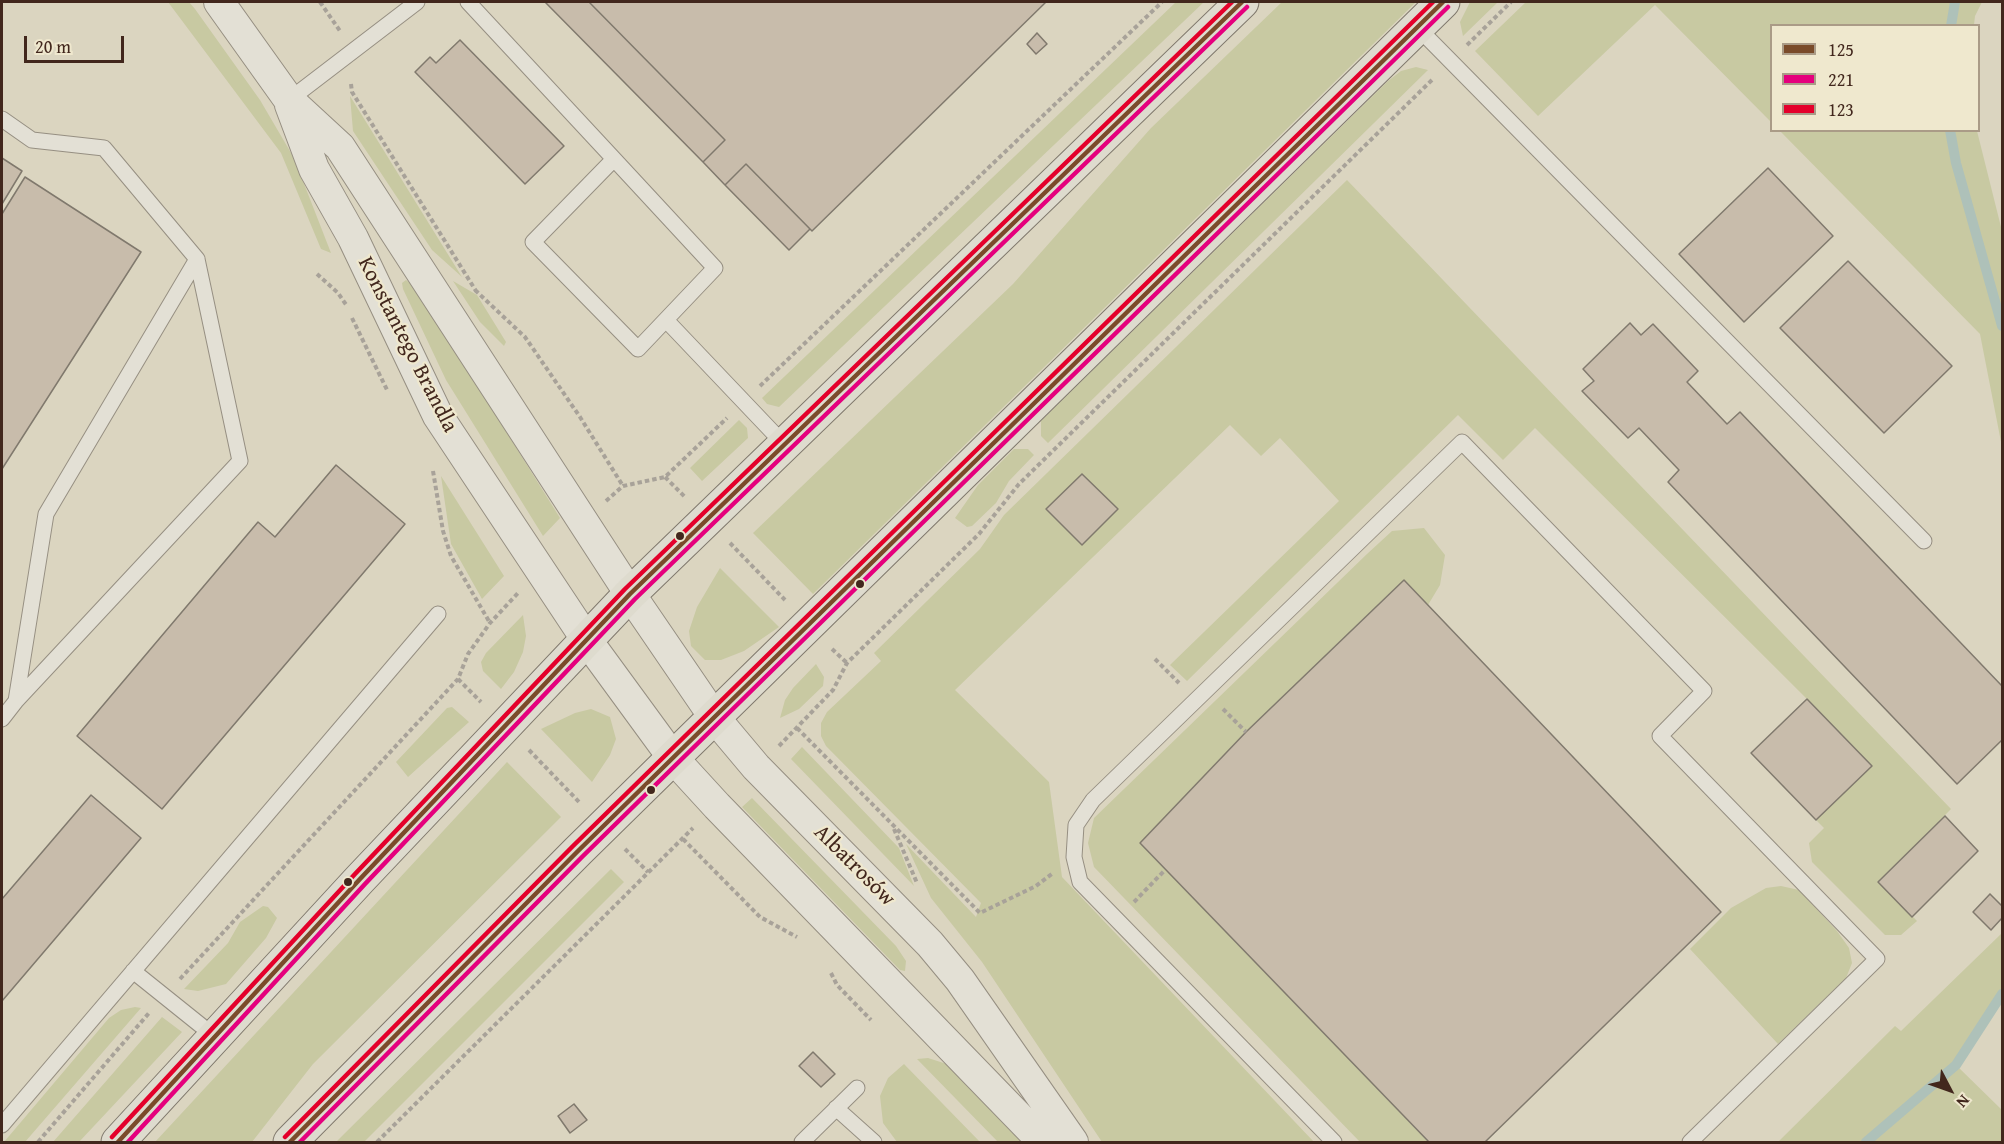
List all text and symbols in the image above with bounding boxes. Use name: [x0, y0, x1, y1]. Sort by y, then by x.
scale bar: [27, 24, 128, 62]
legend: [1770, 24, 1980, 132]
text: 20 m: [35, 33, 71, 60]
text: 125: [1828, 36, 1854, 63]
text: 221: [1828, 66, 1854, 93]
text: 123: [1828, 96, 1854, 123]
street label: Konstantego Brandla: [351, 253, 463, 437]
unlabelled marker: [674, 530, 686, 542]
unlabelled marker: [854, 578, 866, 590]
unlabelled marker: [645, 784, 657, 796]
street label: Albatrosów: [808, 820, 900, 912]
unlabelled marker: [342, 876, 354, 888]
north arrow: [1920, 1060, 1980, 1120]
text: N: [1951, 1090, 1976, 1114]

